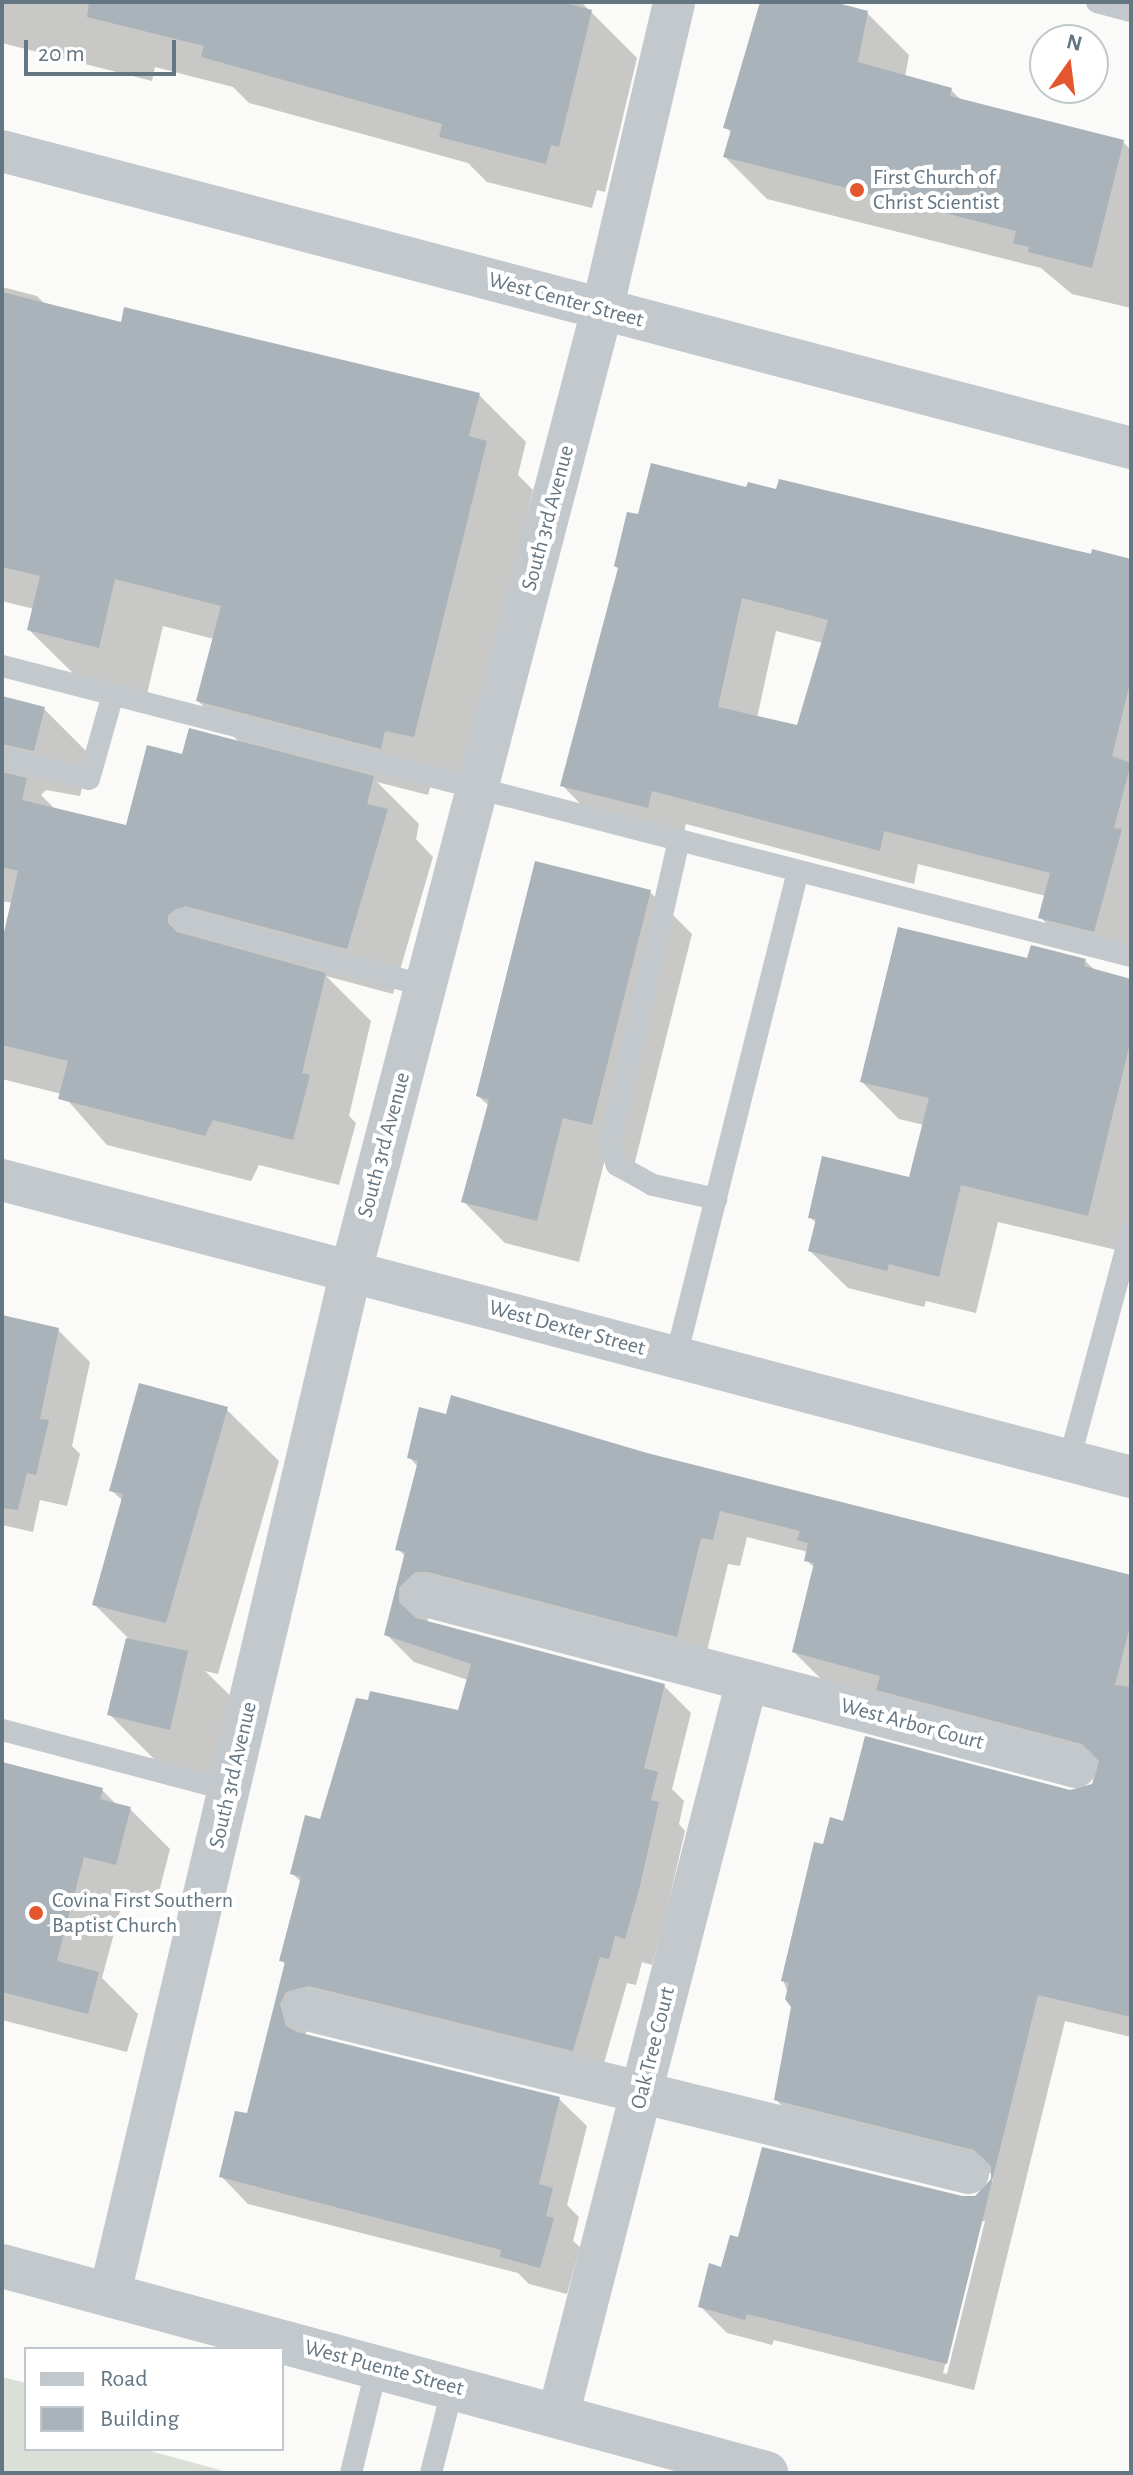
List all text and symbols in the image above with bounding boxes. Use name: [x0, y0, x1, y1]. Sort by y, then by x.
scale bar: [28, 24, 180, 74]
north arrow: [1029, 24, 1109, 104]
text: N: [1064, 30, 1084, 55]
text: 20 m: [38, 42, 85, 66]
place label: First Church of Christ Scientist: [873, 164, 1000, 216]
marker: First Church of Christ Scientist: [848, 181, 866, 199]
street label: West Center Street: [486, 267, 646, 333]
street label: South 3rd Avenue: [516, 442, 580, 594]
street label: South 3rd Avenue: [352, 1069, 416, 1221]
street label: West Dexter Street: [486, 1294, 648, 1362]
street label: West Arbor Court: [838, 1692, 986, 1756]
street label: South 3rd Avenue: [203, 1699, 263, 1851]
place label: Covina First Southern Baptist Church: [52, 1887, 233, 1938]
marker: Covina First Southern Baptist Church: [27, 1904, 45, 1922]
street label: Oak Tree Court: [625, 1984, 681, 2112]
street label: West Puente Street: [302, 2334, 466, 2402]
legend: [24, 2347, 284, 2451]
text: Road: [100, 2367, 148, 2391]
text: Building: [100, 2407, 179, 2431]

